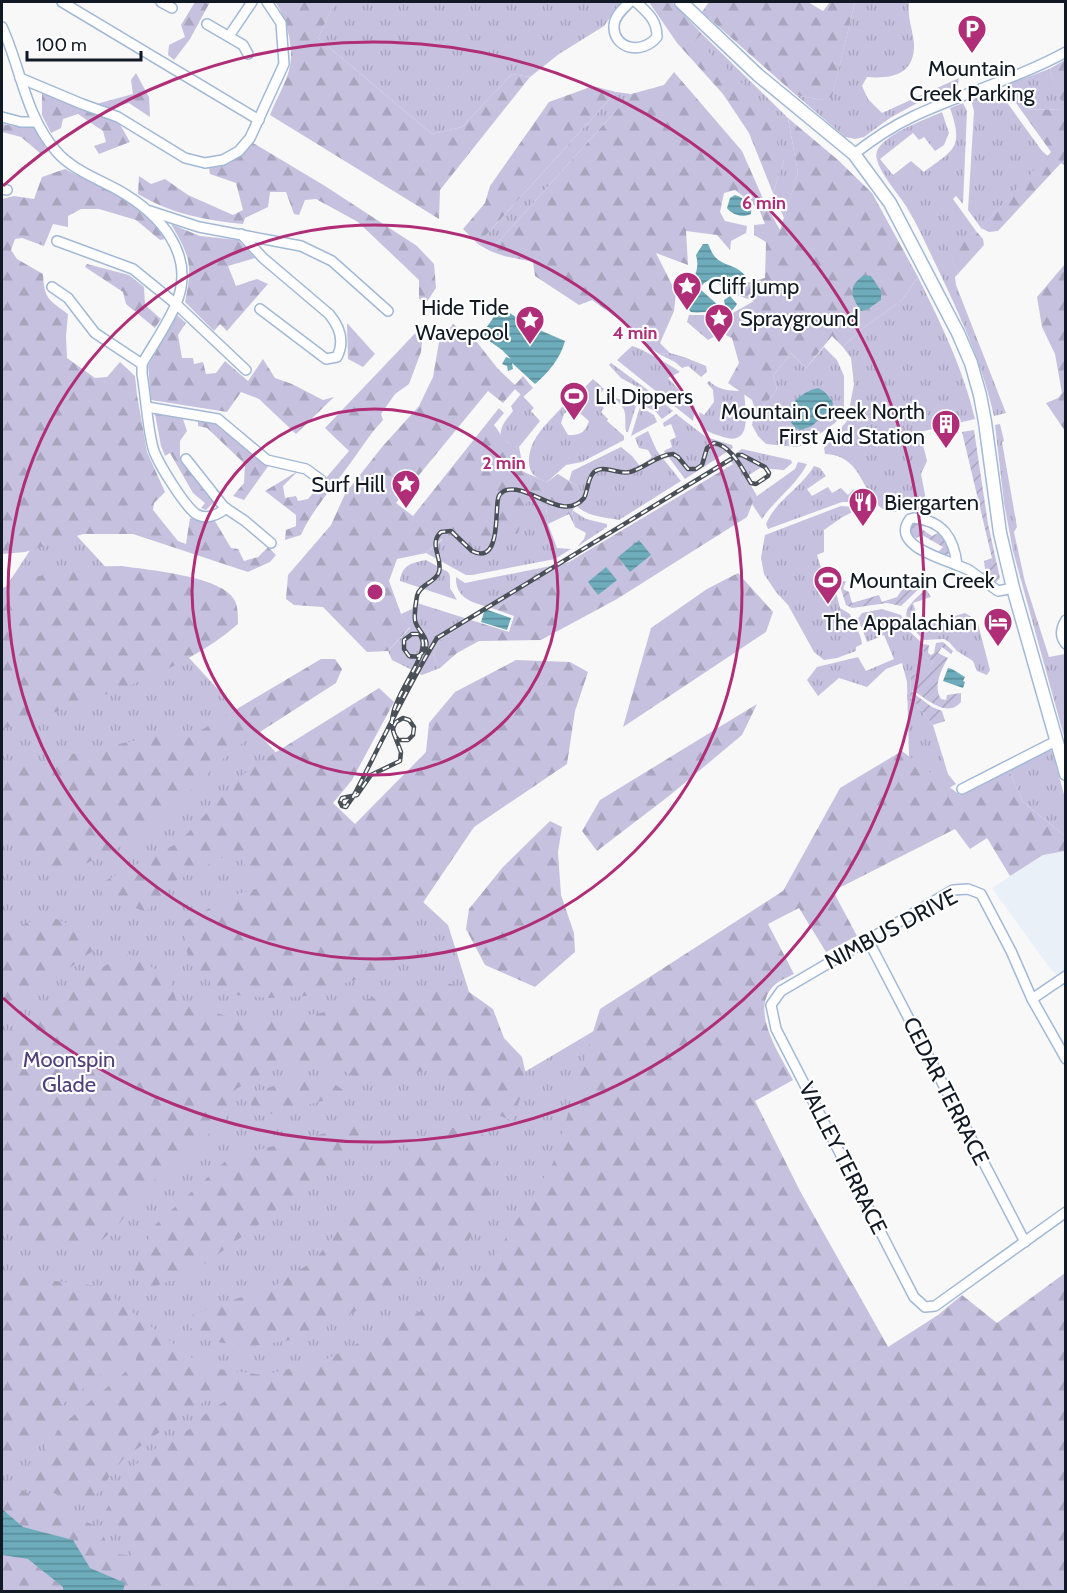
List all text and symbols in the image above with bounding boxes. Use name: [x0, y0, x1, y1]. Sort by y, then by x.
parking icon: Mountain Creek Parking: [956, 13, 988, 55]
scale bar: [27, 24, 141, 62]
text: 100 m: [36, 34, 87, 56]
place label: Mountain Creek Parking: [910, 55, 1036, 107]
text: 6 min: [742, 192, 786, 214]
place icon: Cliff Jump: [671, 270, 703, 312]
place label: Cliff Jump: [708, 273, 799, 300]
place label: Hide Tide Wavepool: [415, 294, 510, 346]
place icon: Sprayground: [703, 302, 735, 344]
place icon: Hide Tide Wavepool: [514, 304, 546, 346]
place label: Sprayground: [740, 305, 859, 332]
text: 4 min: [612, 322, 658, 344]
sports icon: Lil Dippers: [558, 380, 590, 422]
place label: Lil Dippers: [595, 383, 693, 410]
place label: Mountain Creek North First Aid Station: [721, 398, 925, 450]
building icon: Mountain Creek North First Aid Station: [930, 408, 962, 450]
text: 2 min: [482, 452, 526, 474]
place icon: Surf Hill: [390, 468, 422, 510]
place label: Surf Hill: [311, 471, 386, 498]
restaurant icon: Biergarten: [847, 486, 879, 528]
place label: Biergarten: [884, 489, 979, 516]
sports icon: Mountain Creek: [812, 564, 844, 606]
place label: Mountain Creek: [849, 567, 995, 594]
centre of rings: [365, 582, 385, 602]
hotel icon: The Appalachian: [982, 606, 1014, 648]
place label: The Appalachian: [823, 609, 977, 636]
street label: NIMBUS DRIVE: [820, 883, 962, 975]
street label: CEDAR TERRACE: [897, 1012, 995, 1170]
park label: Moonspin Glade: [23, 1046, 115, 1098]
street label: VALLEY TERRACE: [793, 1077, 893, 1239]

